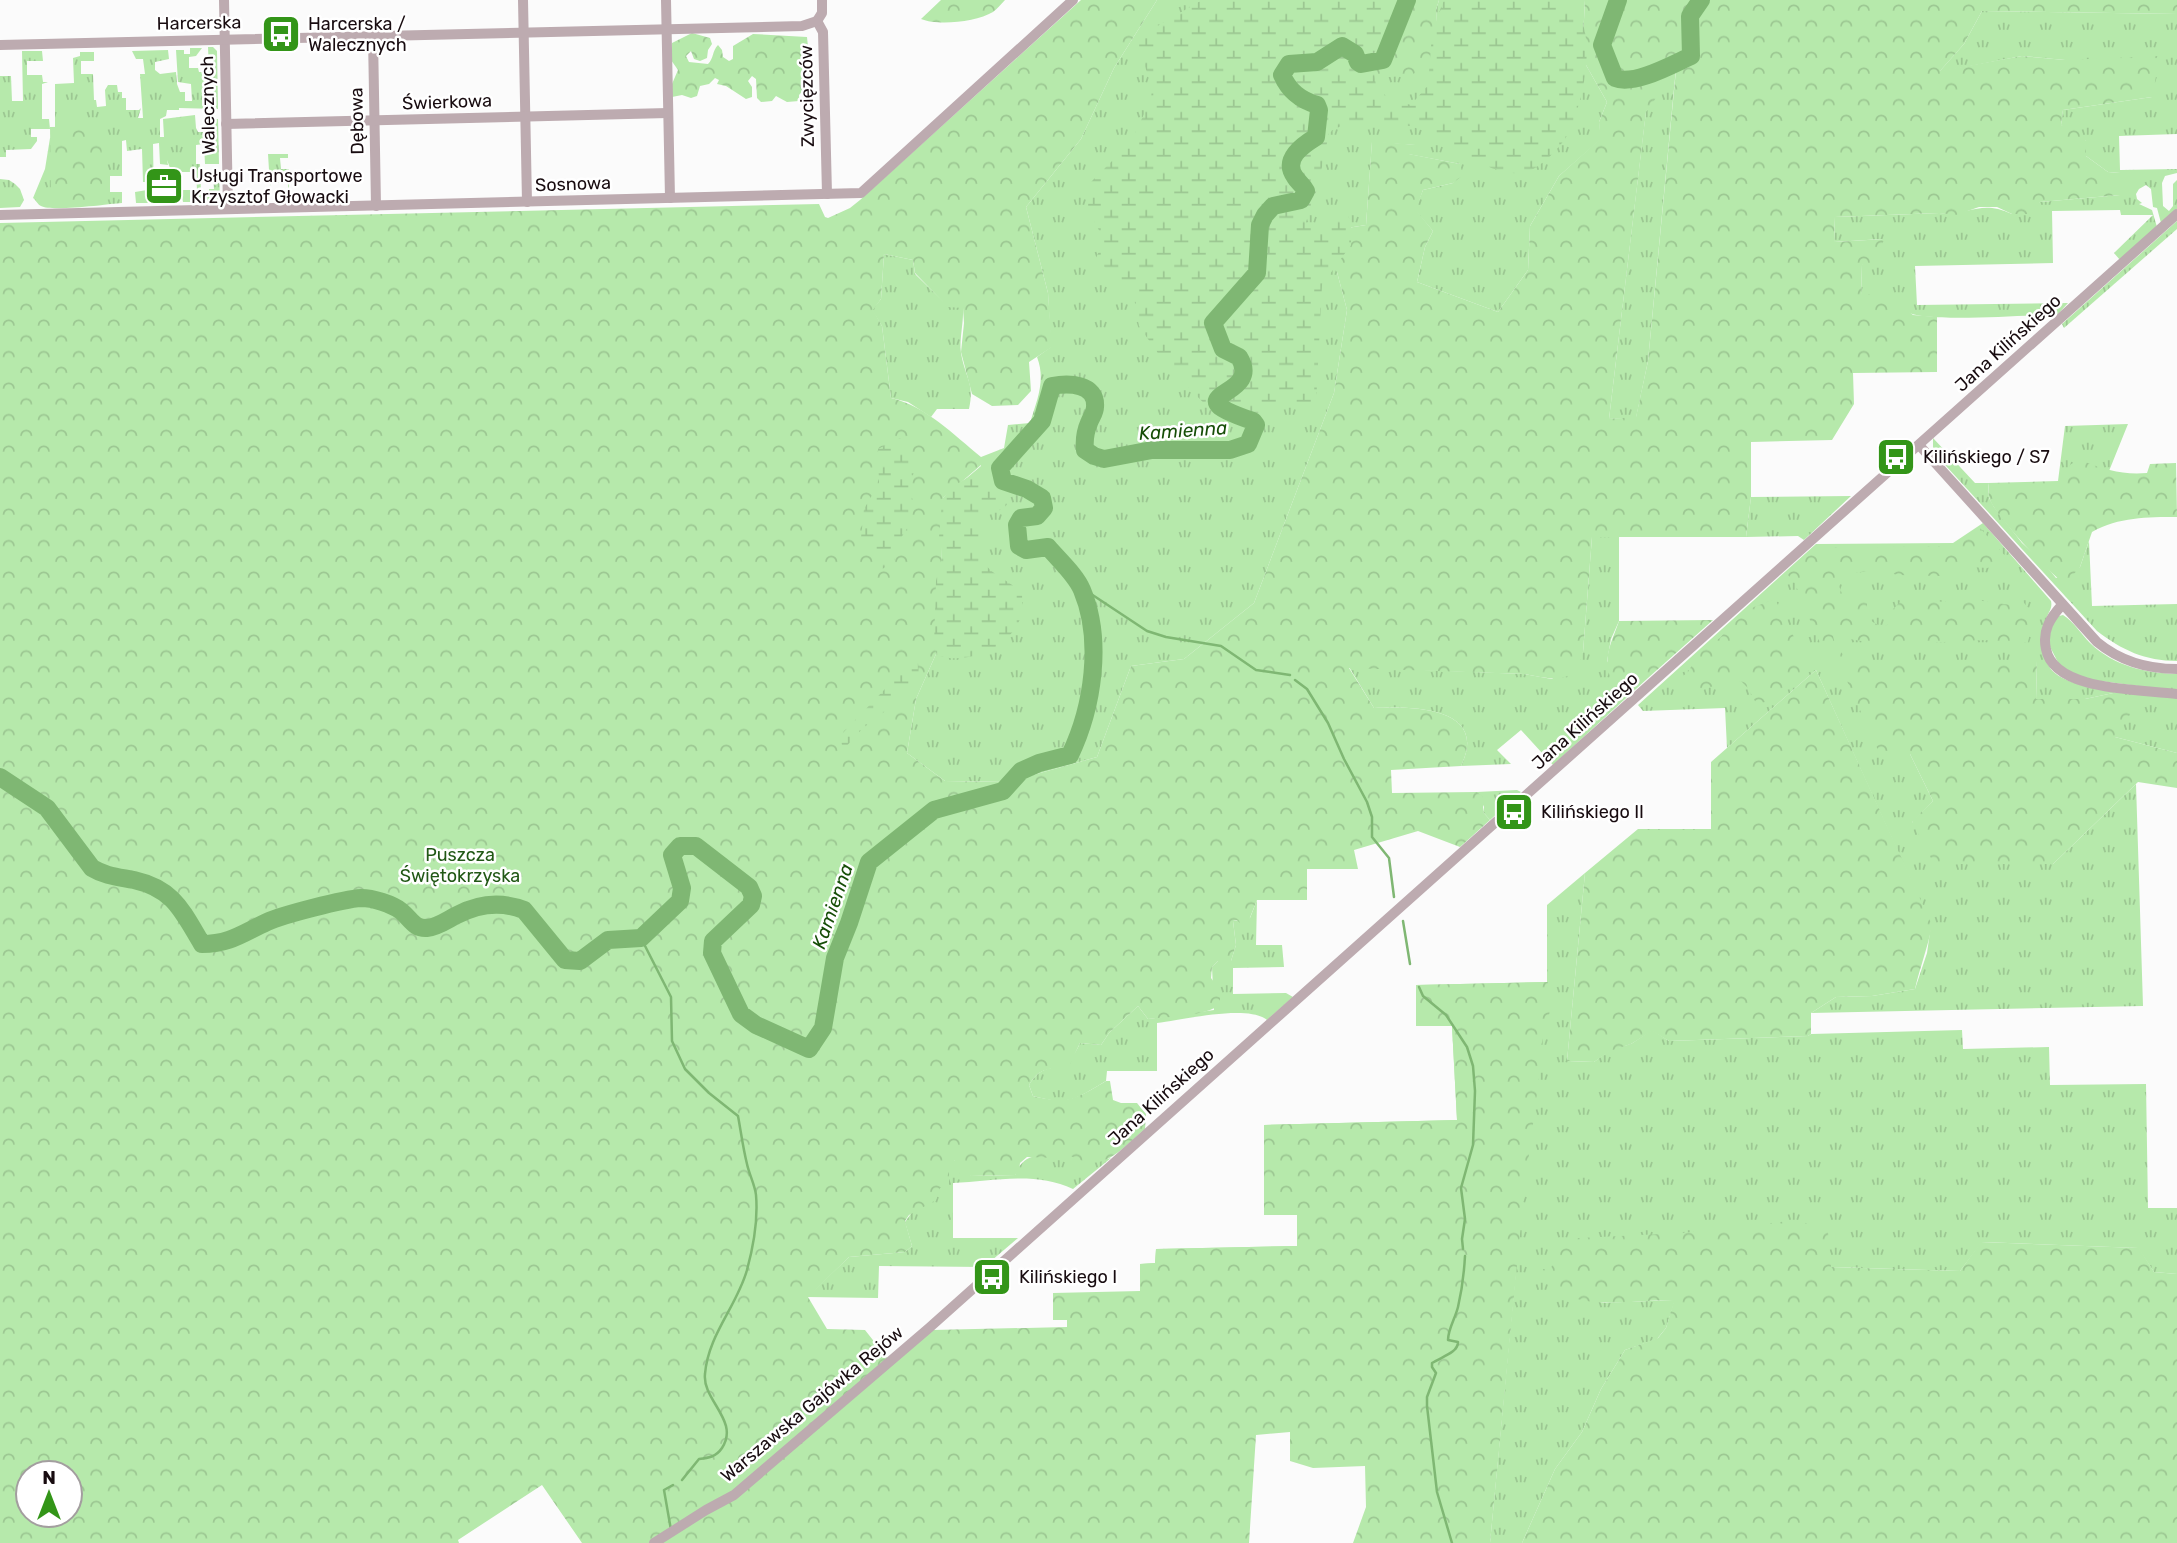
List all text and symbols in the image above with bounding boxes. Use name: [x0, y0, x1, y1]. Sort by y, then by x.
street label: Harcerska: [157, 11, 241, 35]
bus stop icon: Harcerska / Walecznych: [260, 13, 302, 55]
place label: Harcerska / Walecznych: [308, 13, 407, 56]
street label: Zwycięzców: [795, 45, 819, 147]
street label: Walecznych: [196, 55, 220, 155]
street label: Dębowa: [345, 87, 369, 155]
street label: Świerkowa: [402, 89, 492, 115]
office icon: Usługi Transportowe Krzysztof Głowacki: [143, 165, 185, 207]
place label: Usługi Transportowe Krzysztof Głowacki: [191, 165, 363, 208]
street label: Sosnowa: [535, 172, 611, 196]
street label: Jana Kilińskiego: [1950, 290, 2066, 396]
water label: Kamienna: [1138, 416, 1228, 445]
bus stop icon: Kilińskiego / S7: [1875, 436, 1917, 478]
place label: Kilińskiego / S7: [1923, 446, 2050, 468]
street label: Jana Kilińskiego: [1527, 668, 1643, 774]
bus stop icon: Kilińskiego II: [1493, 791, 1535, 833]
place label: Kilińskiego II: [1541, 801, 1644, 823]
park label: Puszcza Świętokrzyska: [400, 844, 520, 887]
water label: Kamienna: [807, 861, 858, 952]
street label: Jana Kilińskiego: [1103, 1044, 1219, 1150]
bus stop icon: Kilińskiego I: [971, 1256, 1013, 1298]
place label: Kilińskiego I: [1019, 1266, 1117, 1288]
street label: Warszawska Gajówka Rejów: [716, 1321, 908, 1487]
north arrow: [14, 1459, 84, 1529]
text: N: [42, 1466, 56, 1489]

